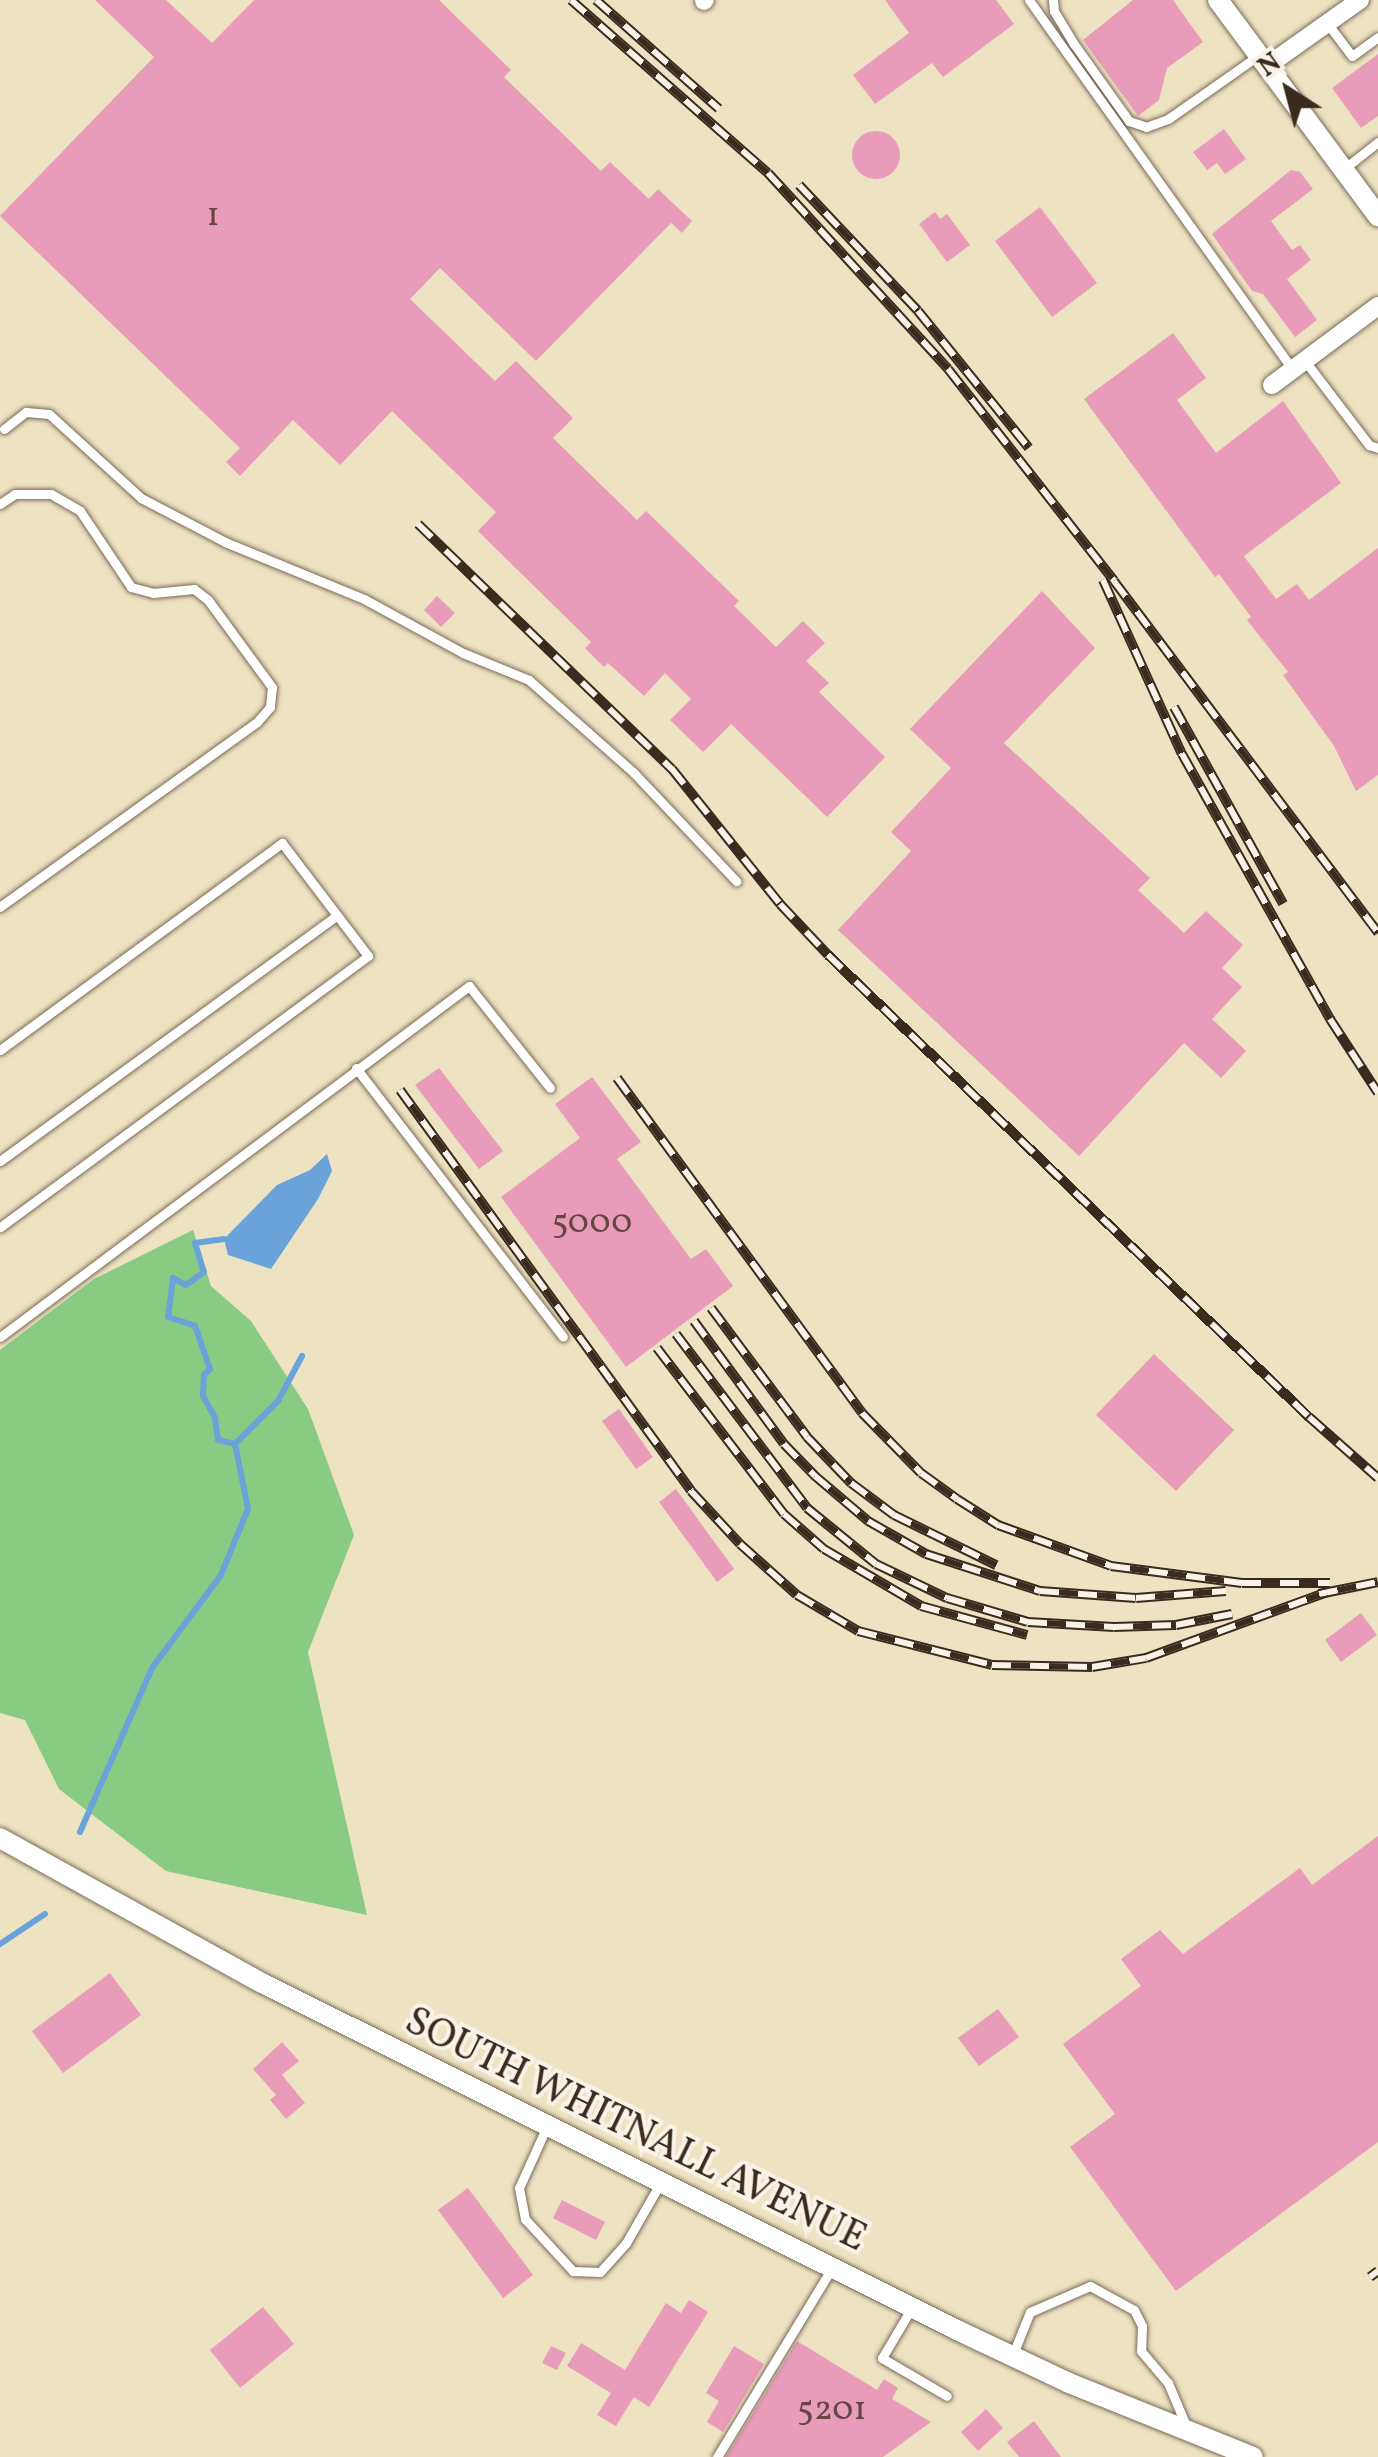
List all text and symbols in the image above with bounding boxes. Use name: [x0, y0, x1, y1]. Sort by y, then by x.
north arrow: [1238, 40, 1338, 140]
text: N: [1250, 44, 1290, 87]
house number: 1: [206, 195, 220, 237]
house number: 5000: [552, 1202, 632, 1244]
street label: SOUTH WHITNALL AVENUE: [396, 1998, 874, 2264]
house number: 5201: [797, 2389, 867, 2431]

